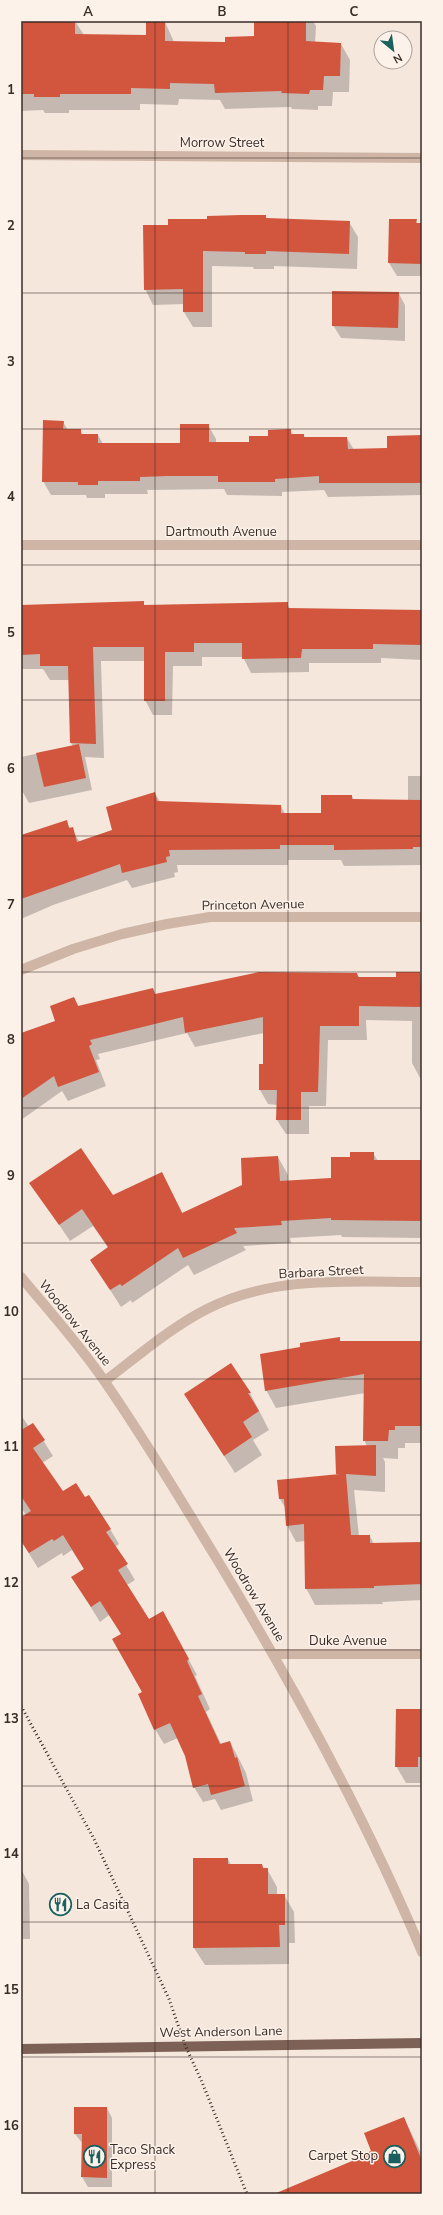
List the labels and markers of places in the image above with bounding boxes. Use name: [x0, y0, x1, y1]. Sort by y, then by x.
restaurant icon: La Casita: [47, 1892, 73, 1918]
place label: La Casita: [76, 1896, 129, 1914]
place label: Taco Shack Express: [110, 2141, 175, 2174]
shop icon: Carpet Stop: [381, 2143, 407, 2169]
restaurant icon: Taco Shack Express: [81, 2144, 107, 2170]
place label: Carpet Stop: [308, 2147, 378, 2165]

